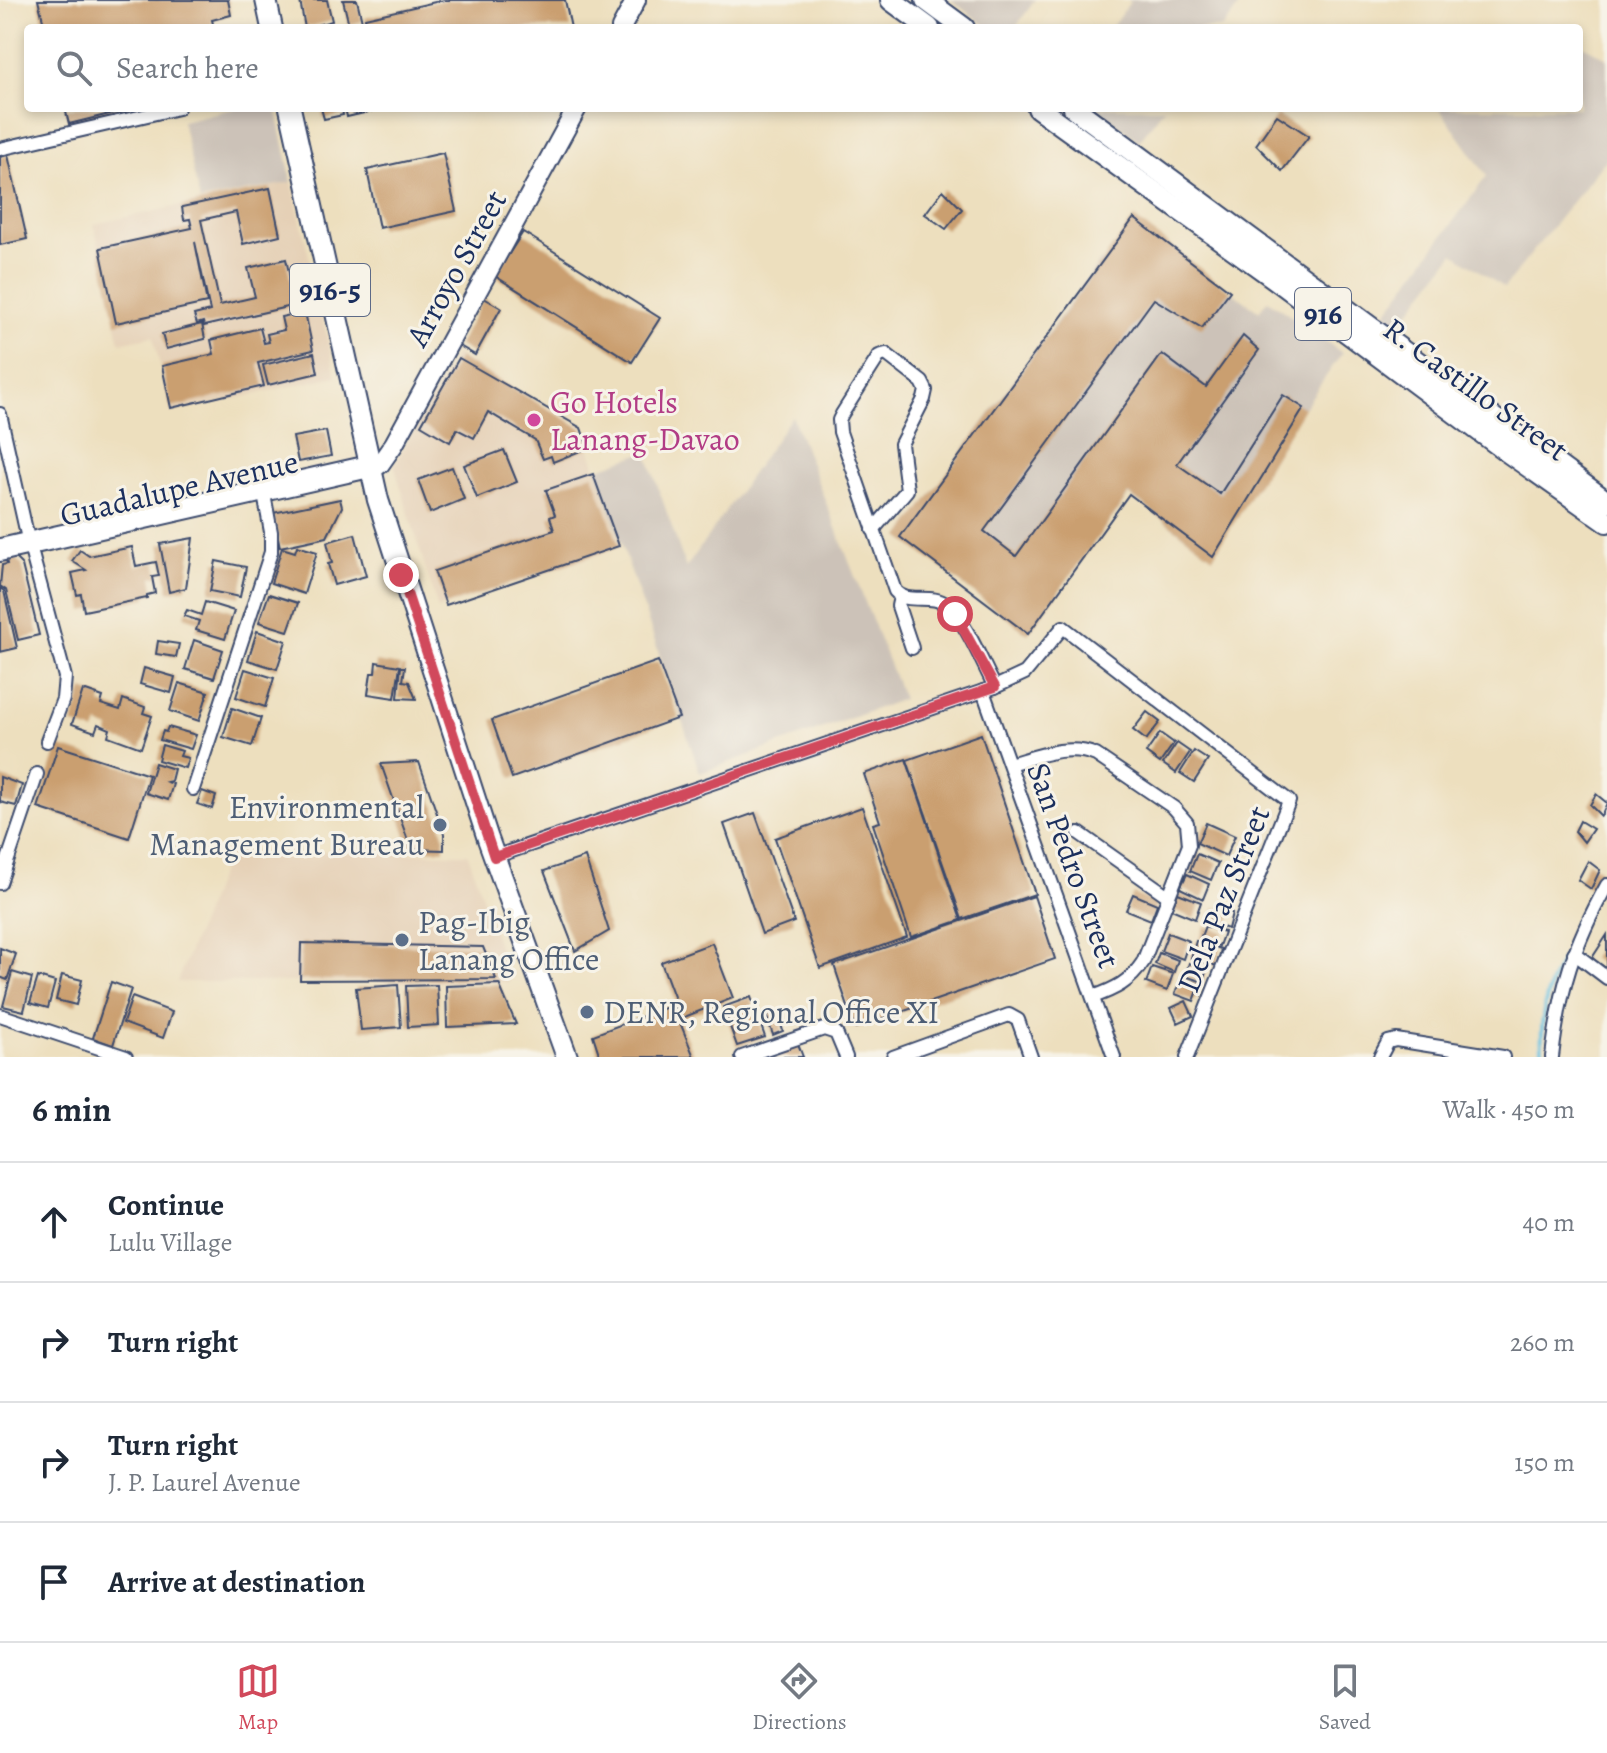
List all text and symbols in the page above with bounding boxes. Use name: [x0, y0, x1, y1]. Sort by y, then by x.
search box: [24, 24, 1583, 112]
icon: search: [52, 46, 96, 90]
text: Search here: [116, 48, 259, 88]
street label: Arroyo Street: [394, 182, 517, 355]
road number: 916-5: [290, 264, 370, 316]
road number: 916: [1295, 288, 1351, 340]
street label: R. Castillo Street: [1374, 307, 1578, 471]
place label: Go Hotels Lanang-Davao: [550, 380, 740, 461]
marker: Go Hotels Lanang-Davao: [525, 411, 543, 429]
street label: Guadalupe Avenue: [56, 439, 302, 537]
route end: [383, 557, 419, 593]
route start: [937, 596, 973, 632]
street label: San Pedro Street: [1016, 756, 1132, 974]
place label: Environmental Management Bureau: [149, 785, 425, 866]
street label: Dela Paz Street: [1166, 799, 1280, 999]
marker: Environmental Management Bureau: [431, 816, 449, 834]
place label: Pag-Ibig Lanang Office: [418, 900, 599, 981]
marker: Pag-Ibig Lanang Office: [393, 931, 411, 949]
place label: DENR, Regional Office XI: [603, 990, 939, 1034]
marker: DENR, Regional Office XI: [578, 1003, 596, 1021]
text: 6 min: [32, 1086, 111, 1133]
text: Walk · 450 m: [1442, 1092, 1575, 1127]
text: Continue: [108, 1185, 224, 1225]
icon: ahead: [32, 1200, 76, 1244]
text: 40 m: [1523, 1205, 1575, 1240]
text: Lulu Village: [108, 1225, 232, 1260]
icon: right: [32, 1320, 76, 1364]
text: Turn right: [108, 1322, 238, 1362]
text: 260 m: [1510, 1325, 1575, 1360]
text: Turn right: [108, 1425, 238, 1465]
icon: right: [32, 1440, 76, 1484]
text: 150 m: [1514, 1445, 1575, 1480]
text: J. P. Laurel Avenue: [108, 1465, 301, 1500]
icon: arrive: [32, 1560, 76, 1604]
text: Arrive at destination: [108, 1562, 365, 1602]
tab: Map: [236, 1659, 280, 1737]
tab: Directions: [752, 1659, 847, 1737]
tab: Saved: [1319, 1659, 1371, 1737]

